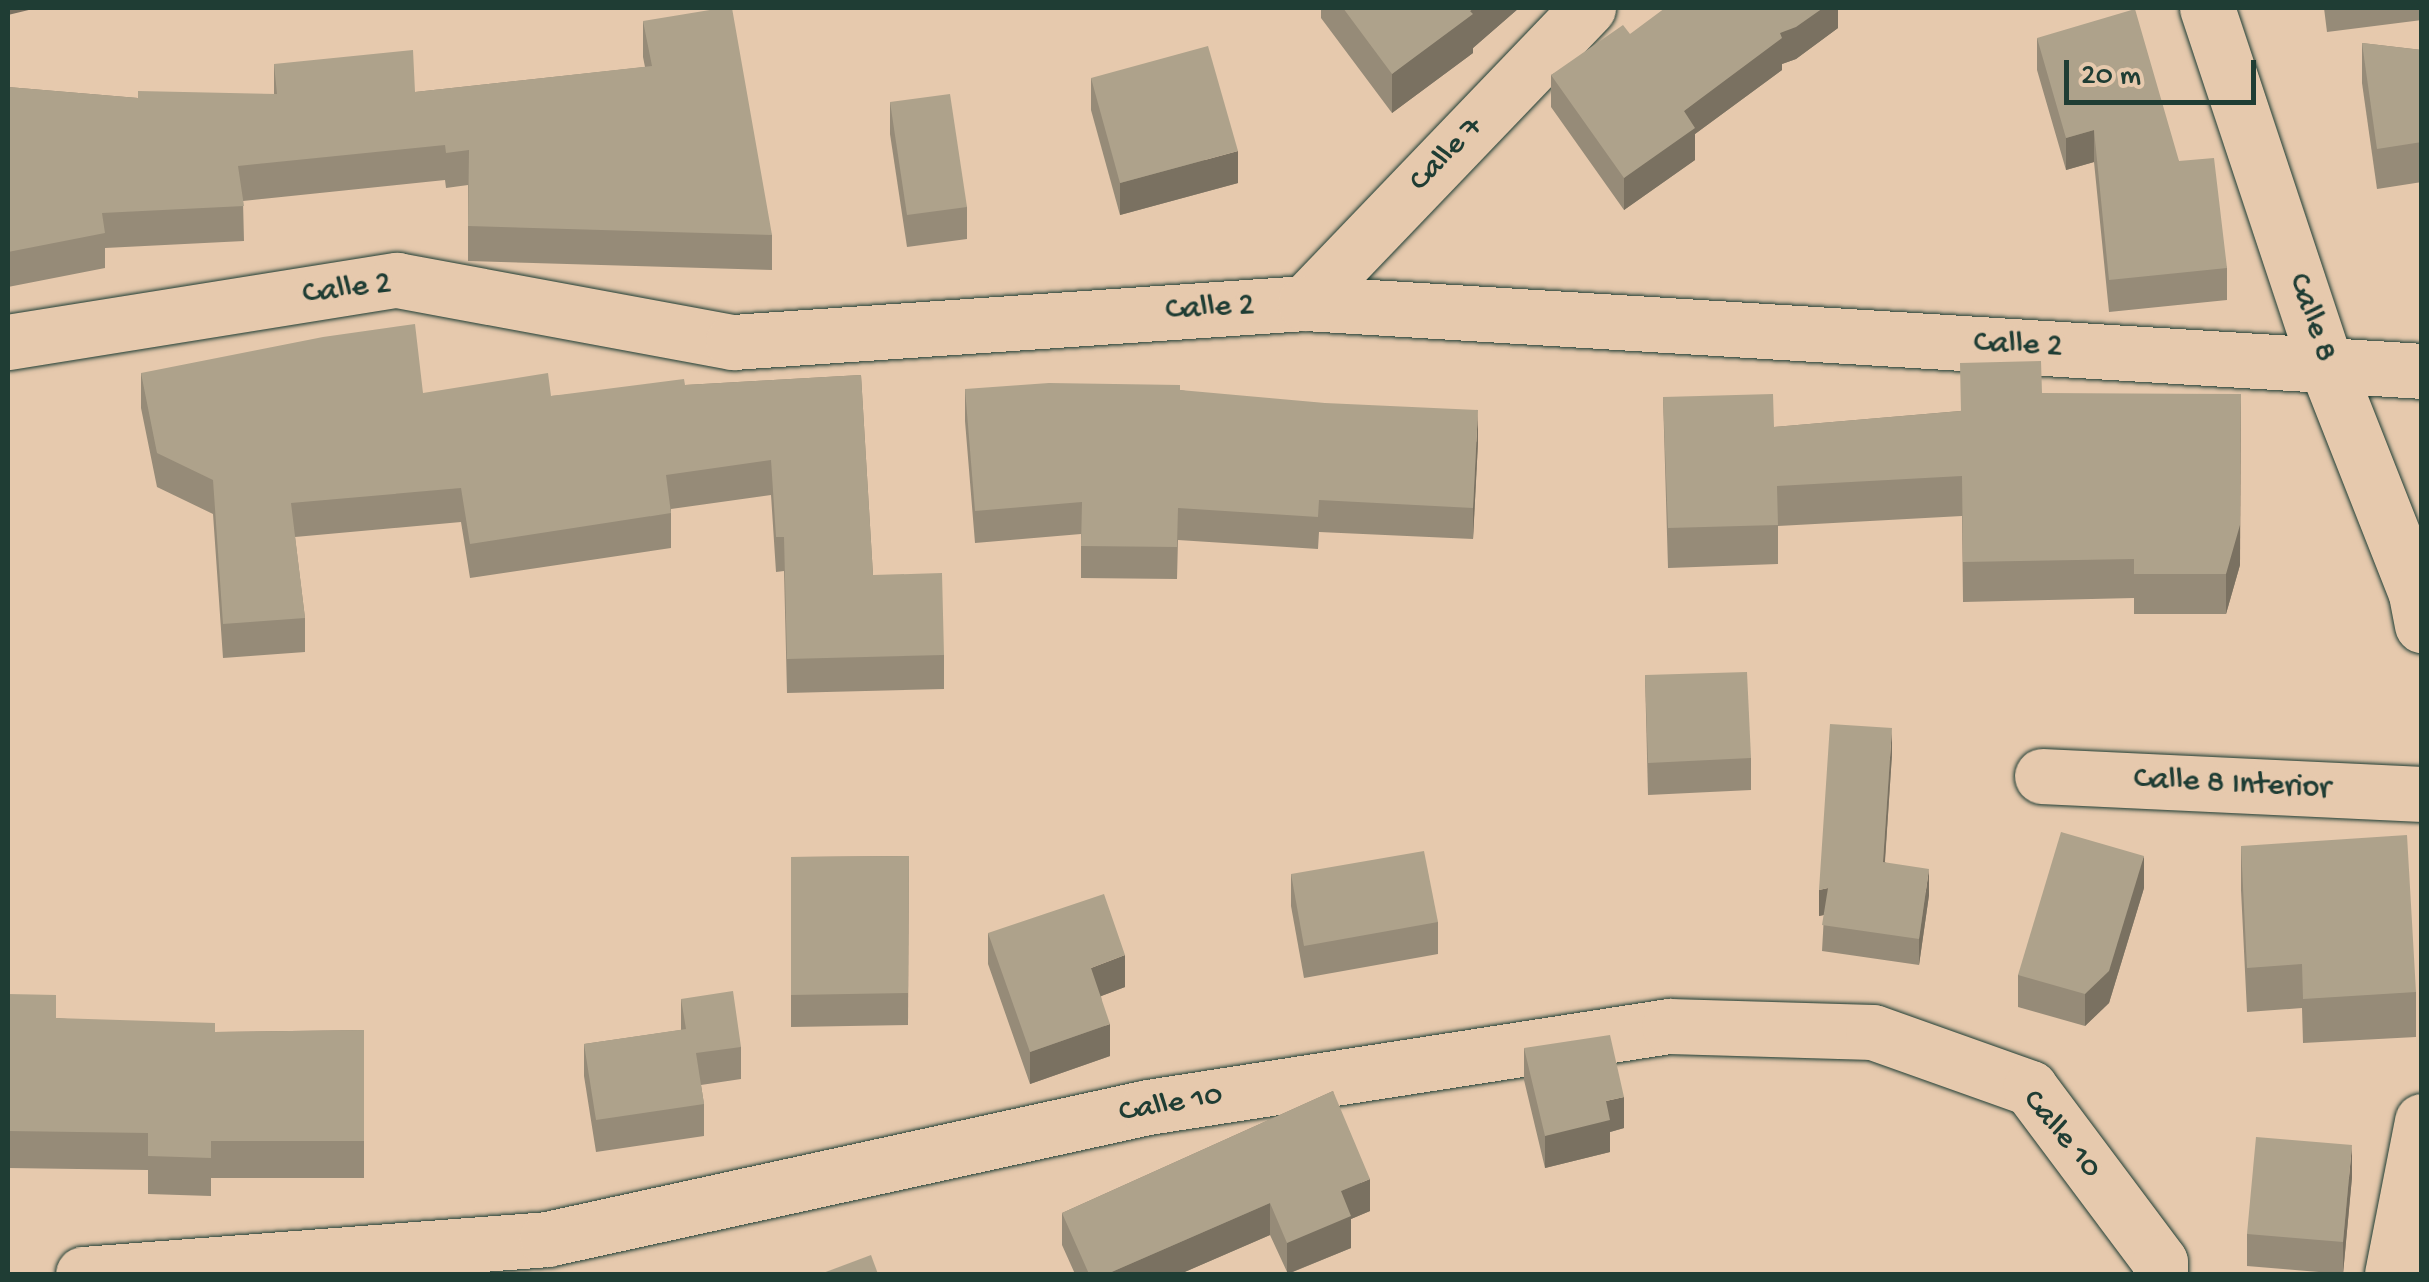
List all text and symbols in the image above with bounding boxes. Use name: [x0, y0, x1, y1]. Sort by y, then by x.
scale bar: [2069, 40, 2262, 102]
text: 20 m: [2081, 60, 2141, 95]
street label: Calle 7: [1402, 109, 1492, 201]
street label: Calle 2: [300, 266, 394, 314]
street label: Calle 8: [2278, 269, 2344, 367]
street label: Calle 2: [1165, 287, 1255, 331]
street label: Calle 2: [1973, 324, 2063, 368]
street label: Calle 8 Interior: [2133, 761, 2331, 809]
street label: Calle 10: [1116, 1077, 1226, 1133]
street label: Calle 10: [2013, 1083, 2109, 1187]

